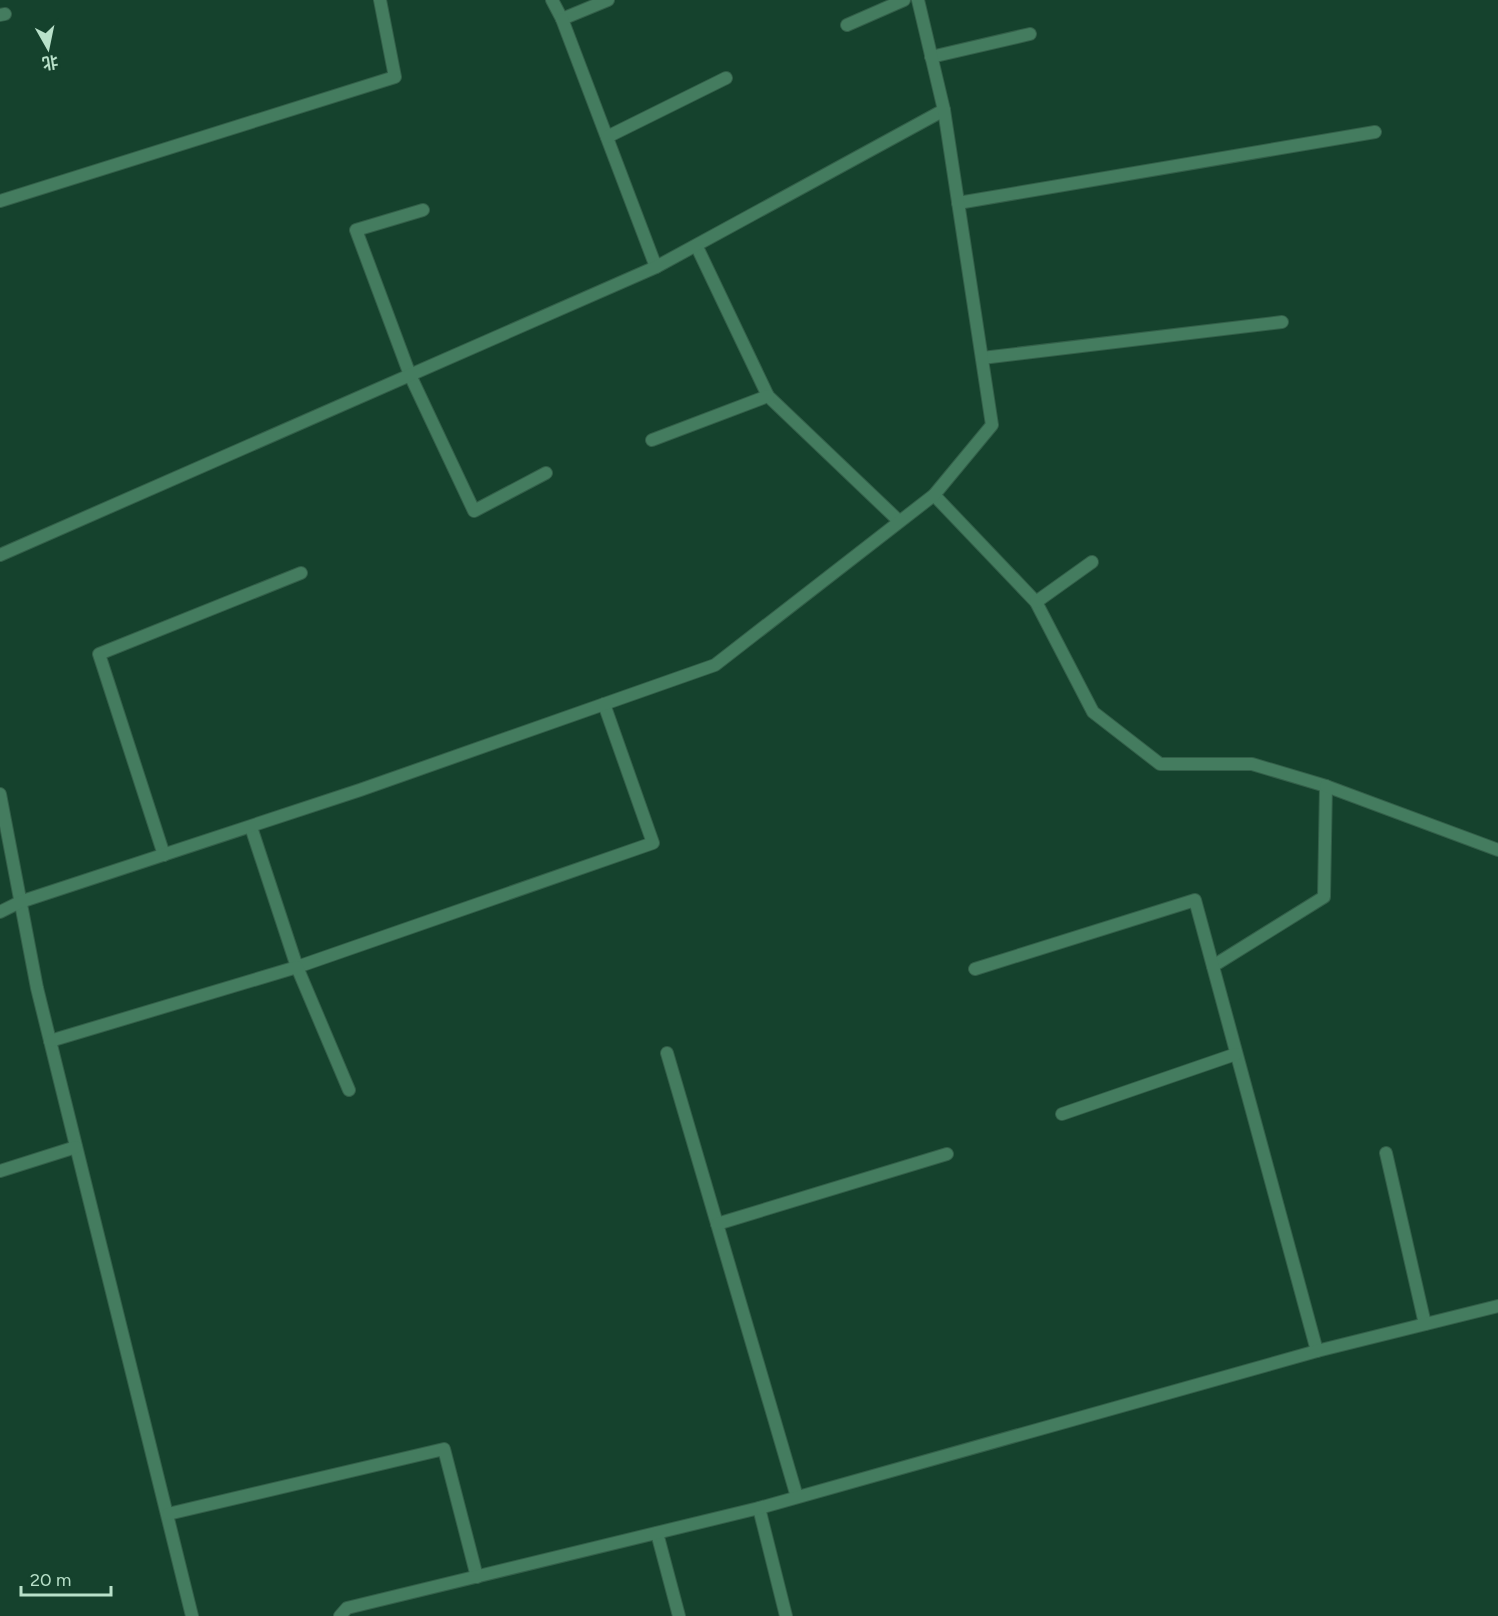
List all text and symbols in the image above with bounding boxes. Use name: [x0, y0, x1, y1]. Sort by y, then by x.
north arrow: [18, 18, 78, 78]
text: 北: [41, 52, 60, 73]
scale bar: [21, 1559, 111, 1597]
text: 20 m: [30, 1569, 71, 1591]

